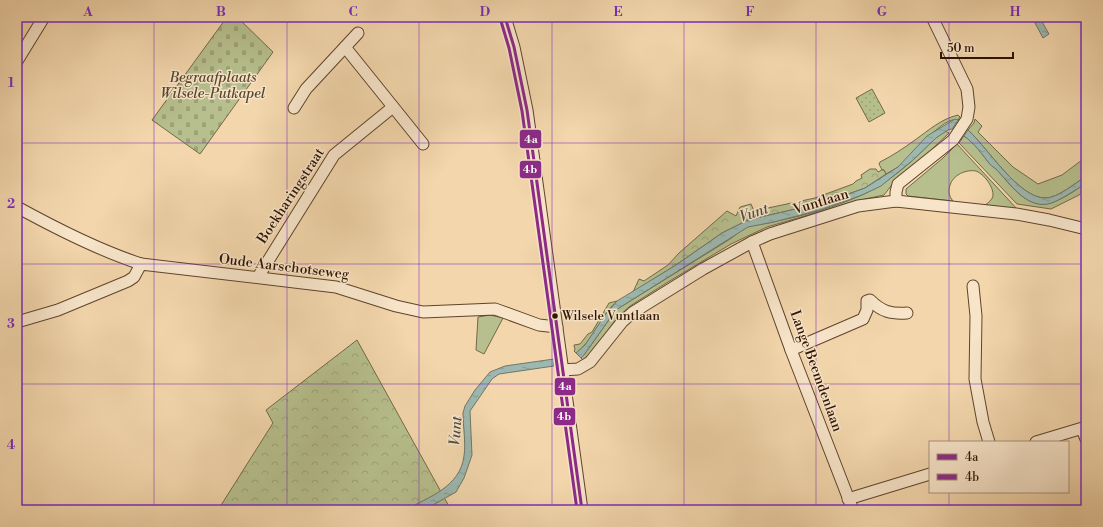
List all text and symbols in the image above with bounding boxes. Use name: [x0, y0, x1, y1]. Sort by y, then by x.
text: A: [82, 4, 93, 20]
text: B: [216, 4, 226, 20]
text: C: [348, 4, 358, 20]
text: D: [480, 4, 490, 20]
text: E: [613, 4, 623, 20]
text: F: [745, 4, 755, 20]
text: G: [877, 4, 888, 20]
text: H: [1010, 4, 1021, 20]
scale bar: [941, 34, 1013, 60]
text: 50 m: [947, 41, 975, 56]
park label: Begraafplaats Wilsele-Putkapel: [161, 69, 266, 103]
text: 1: [8, 75, 15, 91]
line badge: 4a: [519, 129, 542, 149]
text: 4a: [524, 133, 538, 147]
street label: Boekharingstraat: [253, 145, 329, 248]
line badge: 4b: [519, 160, 542, 179]
text: 4b: [523, 163, 537, 177]
street label: Vuntlaan: [790, 185, 852, 219]
text: 2: [7, 196, 15, 212]
water label: Vunt: [737, 199, 772, 227]
street label: Oude Aarschotseweg: [218, 250, 351, 284]
place label: Wilsele Vuntlaan: [561, 308, 660, 324]
street label: Lange Beemdenlaan: [786, 308, 847, 435]
marker: Wilsele Vuntlaan: [550, 311, 560, 321]
text: 3: [7, 316, 15, 332]
line badge: 4a: [554, 377, 576, 396]
text: 4a: [558, 380, 572, 394]
line badge: 4b: [553, 407, 576, 426]
text: 4b: [557, 410, 571, 424]
water label: Vunt: [445, 415, 467, 446]
text: 4: [7, 437, 16, 453]
legend: [929, 441, 1069, 493]
text: 4a: [965, 450, 979, 465]
text: 4b: [965, 470, 979, 485]

